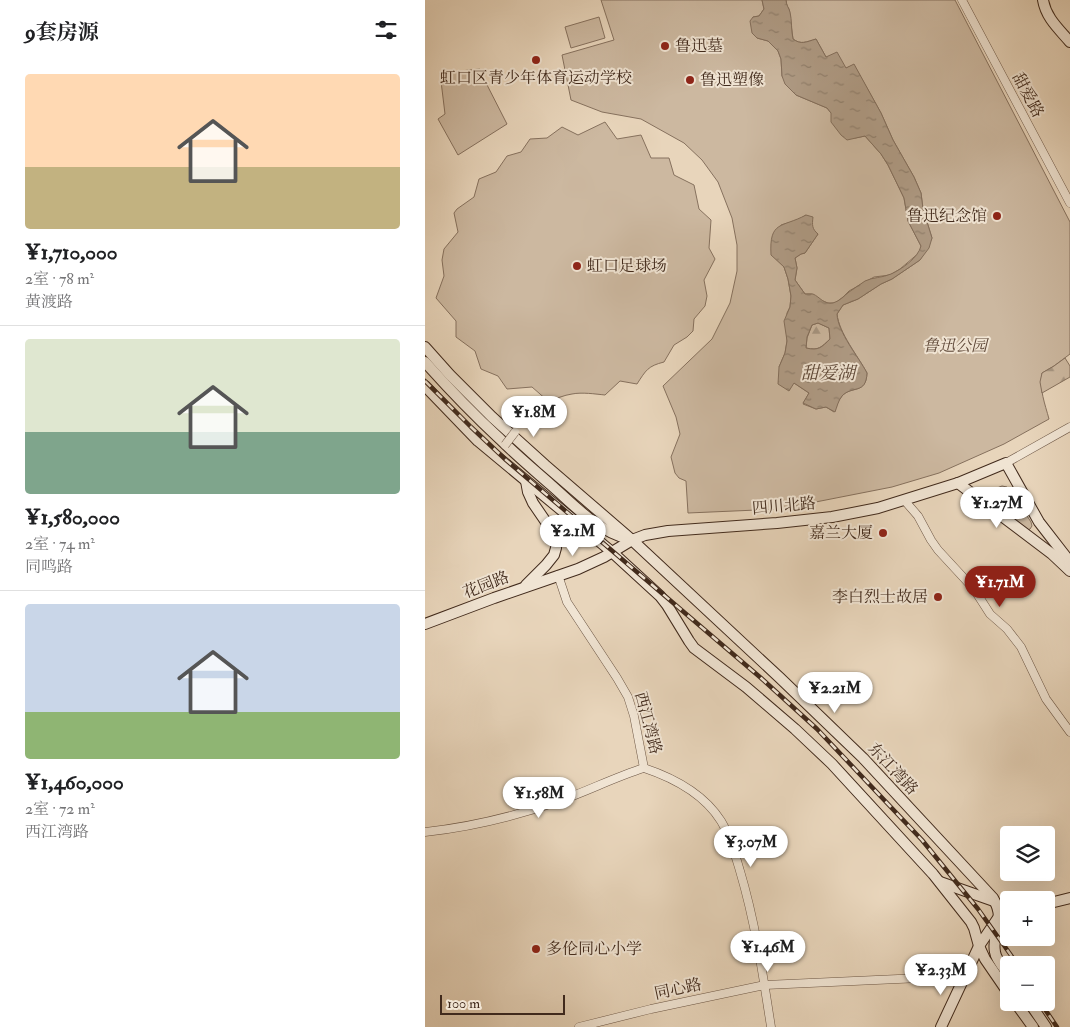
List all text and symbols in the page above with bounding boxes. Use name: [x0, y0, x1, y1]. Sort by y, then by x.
icon: filters: [372, 16, 400, 44]
text: 9套房源: [25, 19, 99, 46]
place label: 鲁迅墓: [675, 36, 723, 56]
marker: 鲁迅墓: [659, 40, 671, 52]
marker: 虹口区青少年体育运动学校: [530, 54, 542, 66]
place label: 虹口区青少年体育运动学校: [440, 68, 632, 88]
street label: 甜爱路: [1008, 69, 1048, 121]
place label: 鲁迅塑像: [700, 70, 764, 90]
marker: 鲁迅塑像: [684, 74, 696, 86]
icon: home: [168, 106, 258, 196]
place label: 鲁迅纪念馆: [907, 206, 987, 226]
marker: 鲁迅纪念馆: [991, 210, 1003, 222]
text: ¥1,710,000: [25, 239, 118, 266]
place label: 虹口足球场: [587, 256, 667, 276]
marker: 虹口足球场: [571, 260, 583, 272]
text: 2室 · 78 m²: [25, 269, 94, 289]
text: 黄渡路: [25, 292, 73, 312]
park label: 鲁迅公园: [923, 336, 990, 356]
water label: 甜爱湖: [801, 362, 858, 385]
icon: home: [168, 372, 258, 462]
pin: ¥1.8M: [499, 396, 569, 438]
text: ¥1.8M: [512, 402, 556, 422]
pin: ¥1.27M: [956, 486, 1038, 529]
street label: 四川北路: [751, 493, 817, 519]
text: ¥1.27M: [971, 493, 1023, 513]
text: ¥1,580,000: [25, 504, 120, 531]
pin: ¥2.1M: [538, 514, 608, 557]
text: ¥2.1M: [551, 521, 595, 541]
place label: 嘉兰大厦: [809, 523, 873, 543]
marker: 嘉兰大厦: [877, 527, 889, 539]
text: 2室 · 74 m²: [25, 534, 95, 554]
text: 同鸣路: [25, 557, 73, 577]
pin: ¥1.71M: [959, 566, 1041, 608]
street label: 花园路: [460, 567, 512, 603]
text: ¥1.71M: [976, 572, 1024, 592]
place label: 李白烈士故居: [832, 587, 928, 607]
marker: 李白烈士故居: [932, 591, 944, 603]
icon: home: [168, 637, 258, 727]
pin: ¥2.21M: [794, 672, 876, 714]
text: ¥2.21M: [809, 678, 861, 698]
street label: 西江湾路: [630, 689, 666, 757]
street label: 东江湾路: [864, 739, 922, 799]
text: ¥1,460,000: [25, 769, 124, 796]
pin: ¥1.58M: [498, 776, 580, 819]
text: ¥1.58M: [514, 783, 564, 803]
text: 2室 · 72 m²: [25, 799, 95, 819]
text: 西江湾路: [25, 822, 89, 842]
pin: ¥3.07M: [710, 826, 792, 868]
map controls: [1000, 826, 1055, 1011]
button: layers: [1000, 826, 1055, 881]
text: ¥3.07M: [725, 832, 777, 852]
button: +: [1000, 891, 1055, 946]
pin: ¥1.46M: [727, 930, 809, 973]
text: ¥1.46M: [741, 937, 795, 957]
place label: 多伦同心小学: [546, 939, 642, 959]
marker: 多伦同心小学: [530, 943, 542, 955]
pin: ¥2.33M: [900, 954, 982, 996]
button: −: [1000, 956, 1055, 1011]
text: ¥2.33M: [915, 960, 967, 980]
street label: 同心路: [652, 974, 704, 1004]
scale bar: [440, 992, 565, 1015]
text: 100 m: [447, 995, 480, 1012]

